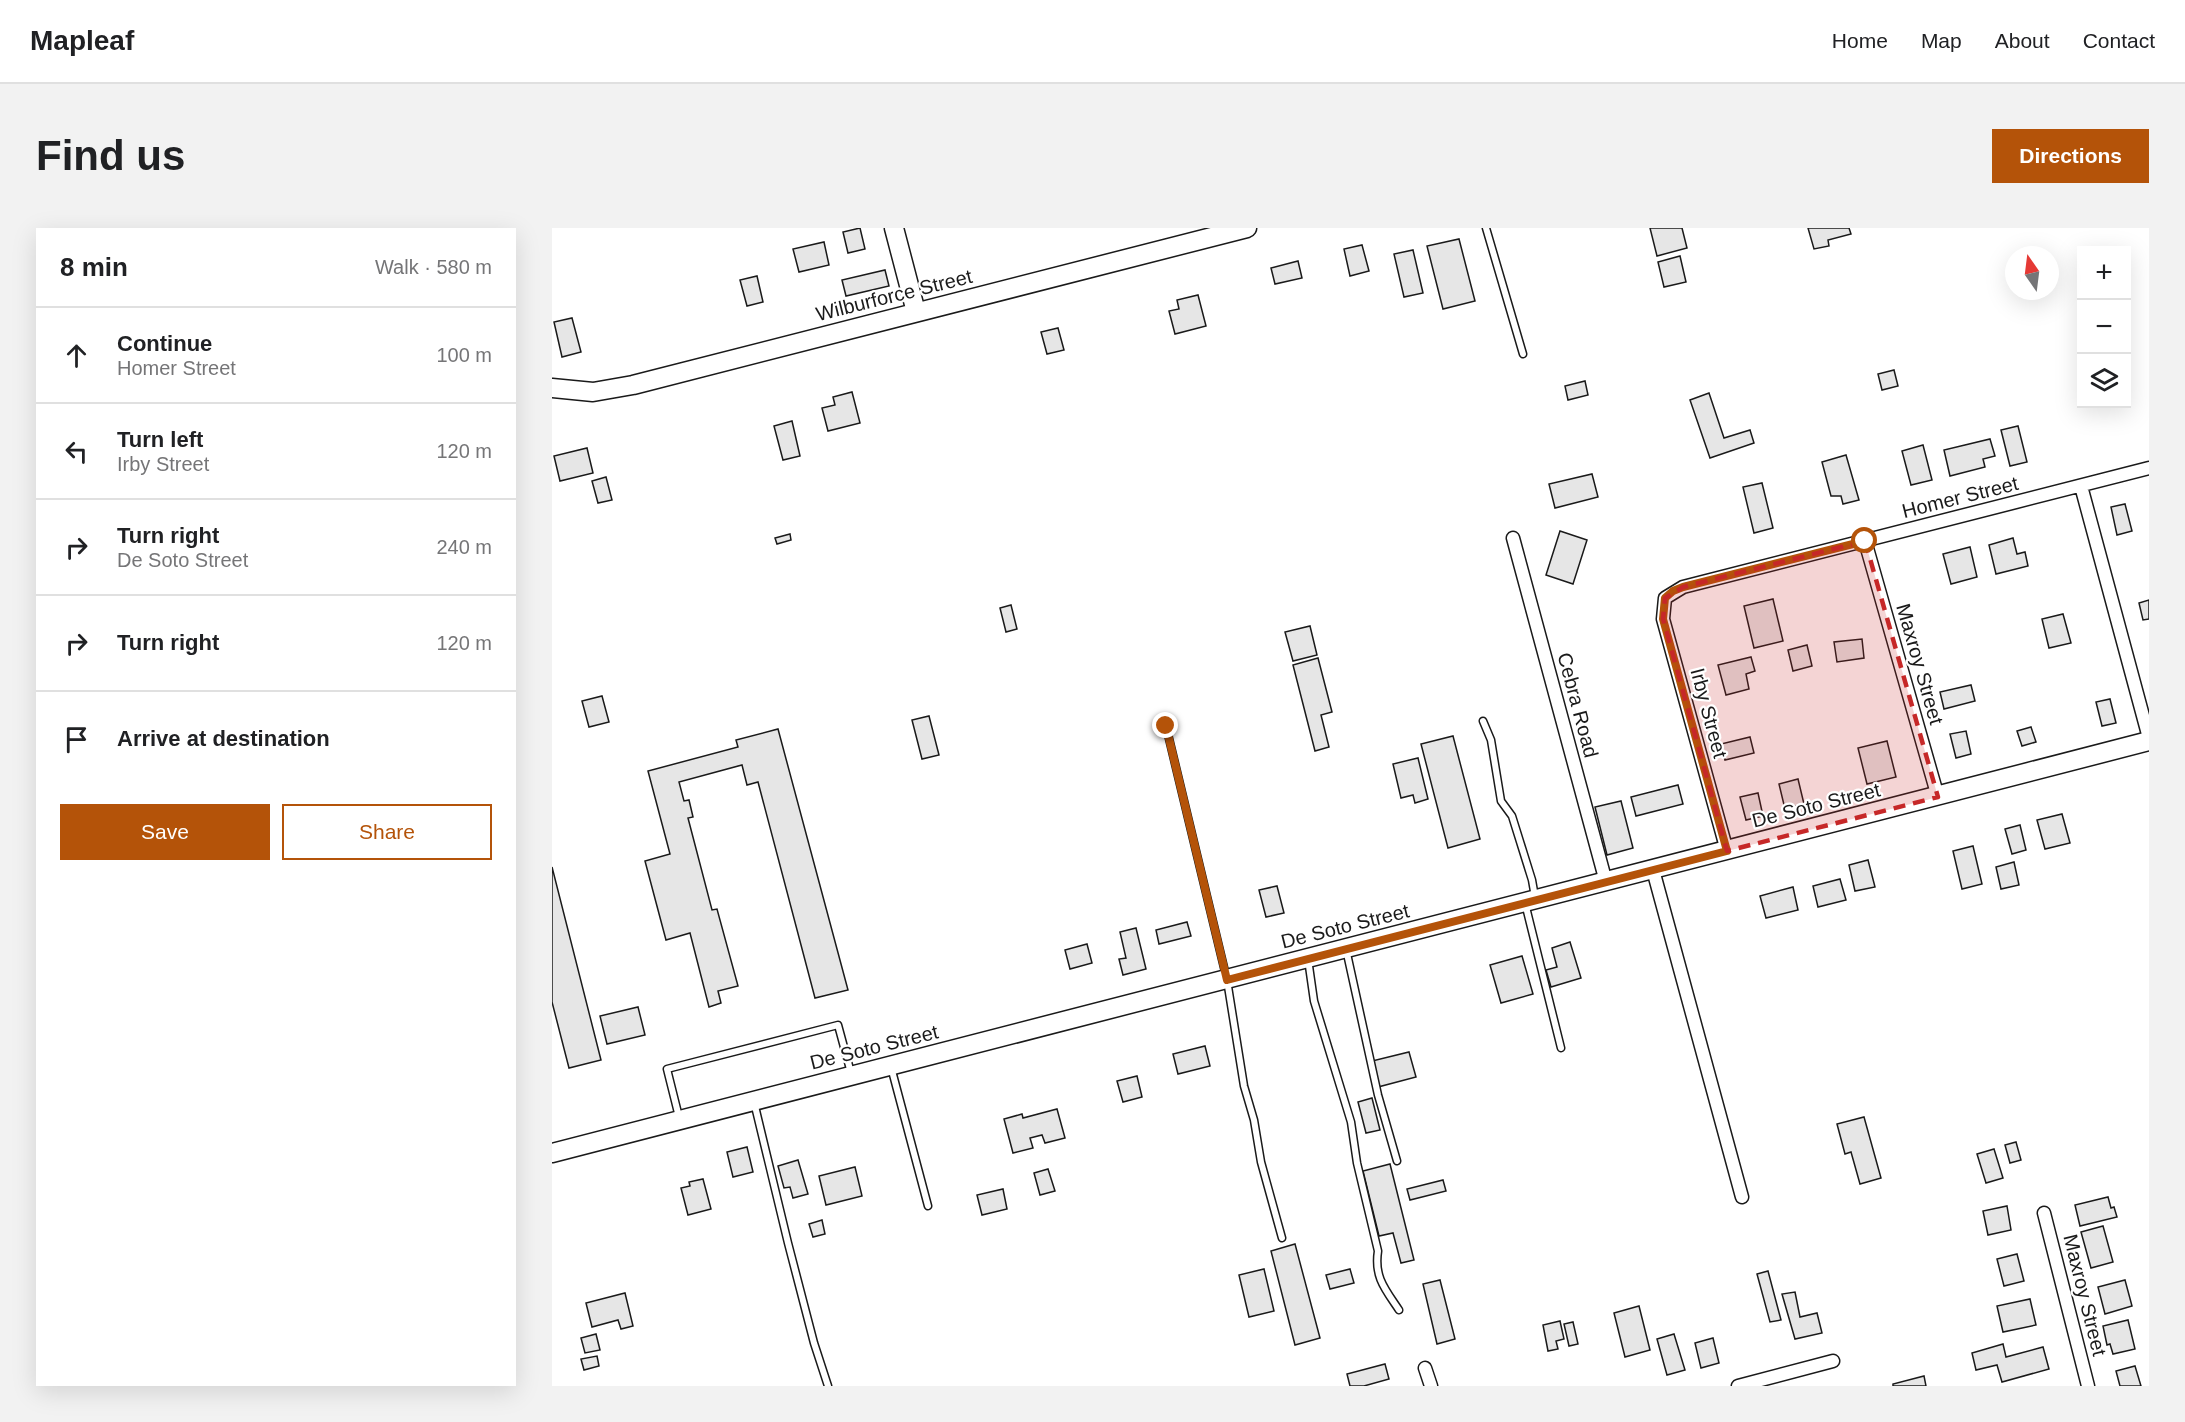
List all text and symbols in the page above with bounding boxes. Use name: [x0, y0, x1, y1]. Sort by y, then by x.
text: Mapleaf: [30, 25, 134, 56]
text: Home: [1832, 29, 1888, 52]
text: Map: [1921, 29, 1962, 52]
text: About: [1995, 29, 2050, 52]
text: Contact: [2083, 29, 2155, 52]
button: Directions: [1992, 129, 2149, 183]
text: Find us: [36, 132, 185, 179]
north arrow: [2005, 246, 2059, 300]
map controls: [2077, 246, 2131, 408]
button: +: [2077, 246, 2131, 300]
text: 8 min: [60, 252, 128, 282]
text: Walk · 580 m: [375, 256, 492, 278]
street label: Wilburforce Street: [814, 265, 975, 325]
button: −: [2077, 300, 2131, 354]
text: Continue: [117, 331, 212, 356]
icon: ahead: [60, 339, 93, 372]
text: 100 m: [436, 344, 492, 366]
button: layers: [2077, 354, 2131, 408]
text: Homer Street: [117, 357, 236, 379]
text: Turn left: [117, 427, 203, 452]
icon: left: [60, 435, 93, 468]
text: 120 m: [436, 440, 492, 462]
text: Irby Street: [117, 453, 209, 475]
street label: Homer Street: [1900, 472, 2021, 522]
text: Turn right: [117, 523, 219, 548]
route start: [1851, 527, 1877, 553]
icon: right: [60, 531, 93, 564]
text: 240 m: [436, 536, 492, 558]
text: De Soto Street: [117, 549, 248, 571]
street label: Maxroy Street: [1892, 601, 1948, 727]
icon: right: [60, 627, 93, 660]
text: Turn right: [117, 630, 219, 655]
text: 120 m: [436, 632, 492, 654]
street label: Cebra Road: [1553, 650, 1603, 760]
street label: Irby Street: [1686, 666, 1732, 761]
route end: [1152, 712, 1178, 738]
icon: arrive: [60, 723, 93, 756]
text: Arrive at destination: [117, 726, 330, 751]
street label: De Soto Street: [1750, 778, 1883, 832]
button: Save: [60, 804, 270, 860]
button: Share: [282, 804, 492, 860]
street label: De Soto Street: [1279, 899, 1412, 953]
street label: De Soto Street: [808, 1020, 941, 1074]
street label: Maxroy Street: [2059, 1232, 2111, 1358]

